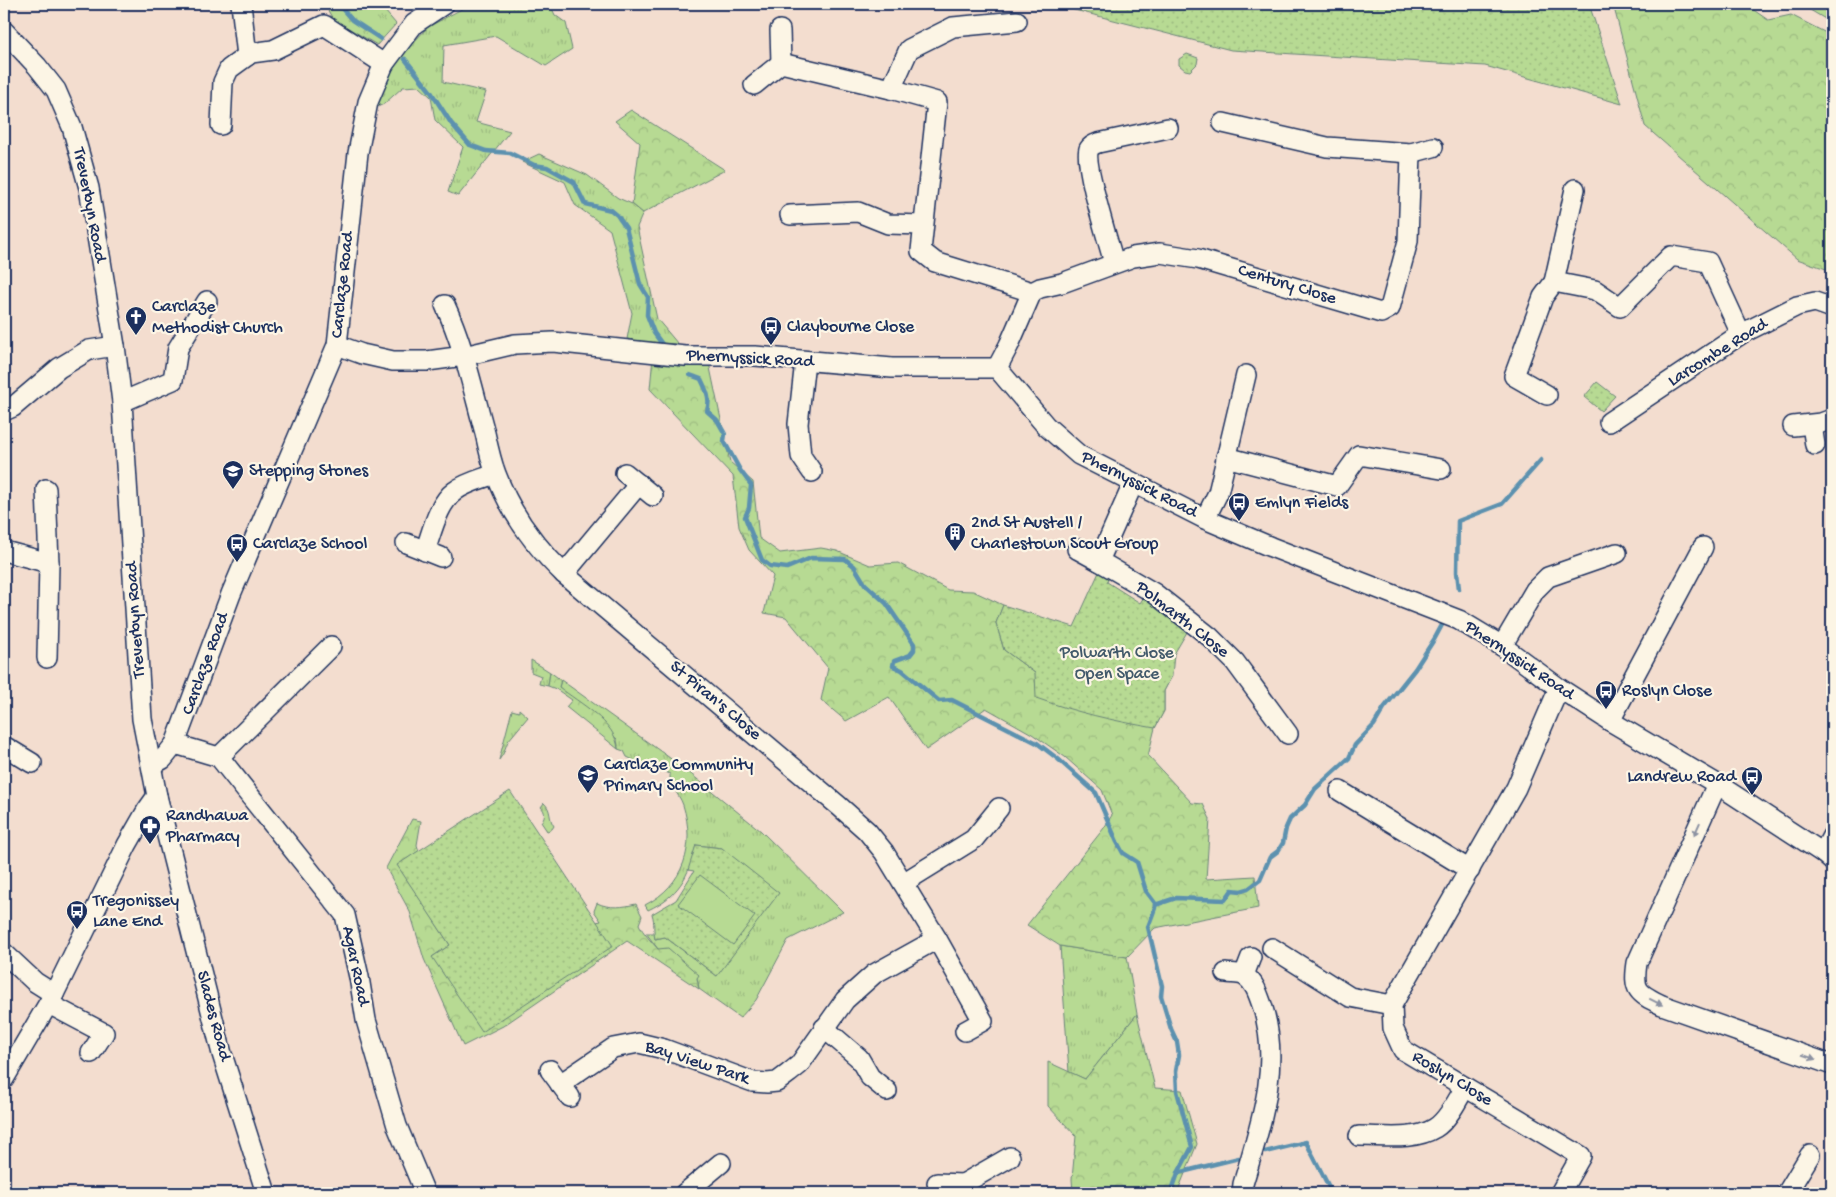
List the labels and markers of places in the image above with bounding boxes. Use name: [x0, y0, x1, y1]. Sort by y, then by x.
place label: Carclaze Methodist Church: [152, 297, 283, 339]
church icon: Carclaze Methodist Church: [124, 305, 148, 336]
bus stop icon: Claybourne Close: [759, 315, 783, 346]
place label: Claybourne Close: [787, 317, 915, 338]
school or university icon: Stepping Stones: [221, 459, 245, 490]
place label: Stepping Stones: [249, 461, 370, 482]
bus stop icon: Emlyn Fields: [1227, 491, 1251, 522]
place label: Emlyn Fields: [1255, 493, 1350, 514]
place label: 2nd St Austell / Charlestown Scout Group: [971, 513, 1159, 555]
building icon: 2nd St Austell / Charlestown Scout Group: [943, 521, 967, 552]
bus stop icon: Carclaze School: [225, 532, 249, 563]
place label: Carclaze School: [253, 534, 368, 555]
bus stop icon: Roslyn Close: [1594, 679, 1618, 710]
place label: Roslyn Close: [1622, 681, 1713, 702]
place label: Carclaze Community Primary School: [603, 755, 754, 797]
school or university icon: Carclaze Community Primary School: [576, 763, 600, 794]
bus stop icon: Landrew Road: [1740, 765, 1764, 796]
place label: Landrew Road: [1627, 767, 1737, 788]
place label: Randhawa Pharmacy: [165, 806, 249, 848]
pharmacy icon: Randhawa Pharmacy: [138, 814, 162, 845]
place label: Tregonissey Lane End: [92, 891, 179, 933]
bus stop icon: Tregonissey Lane End: [65, 899, 89, 930]

